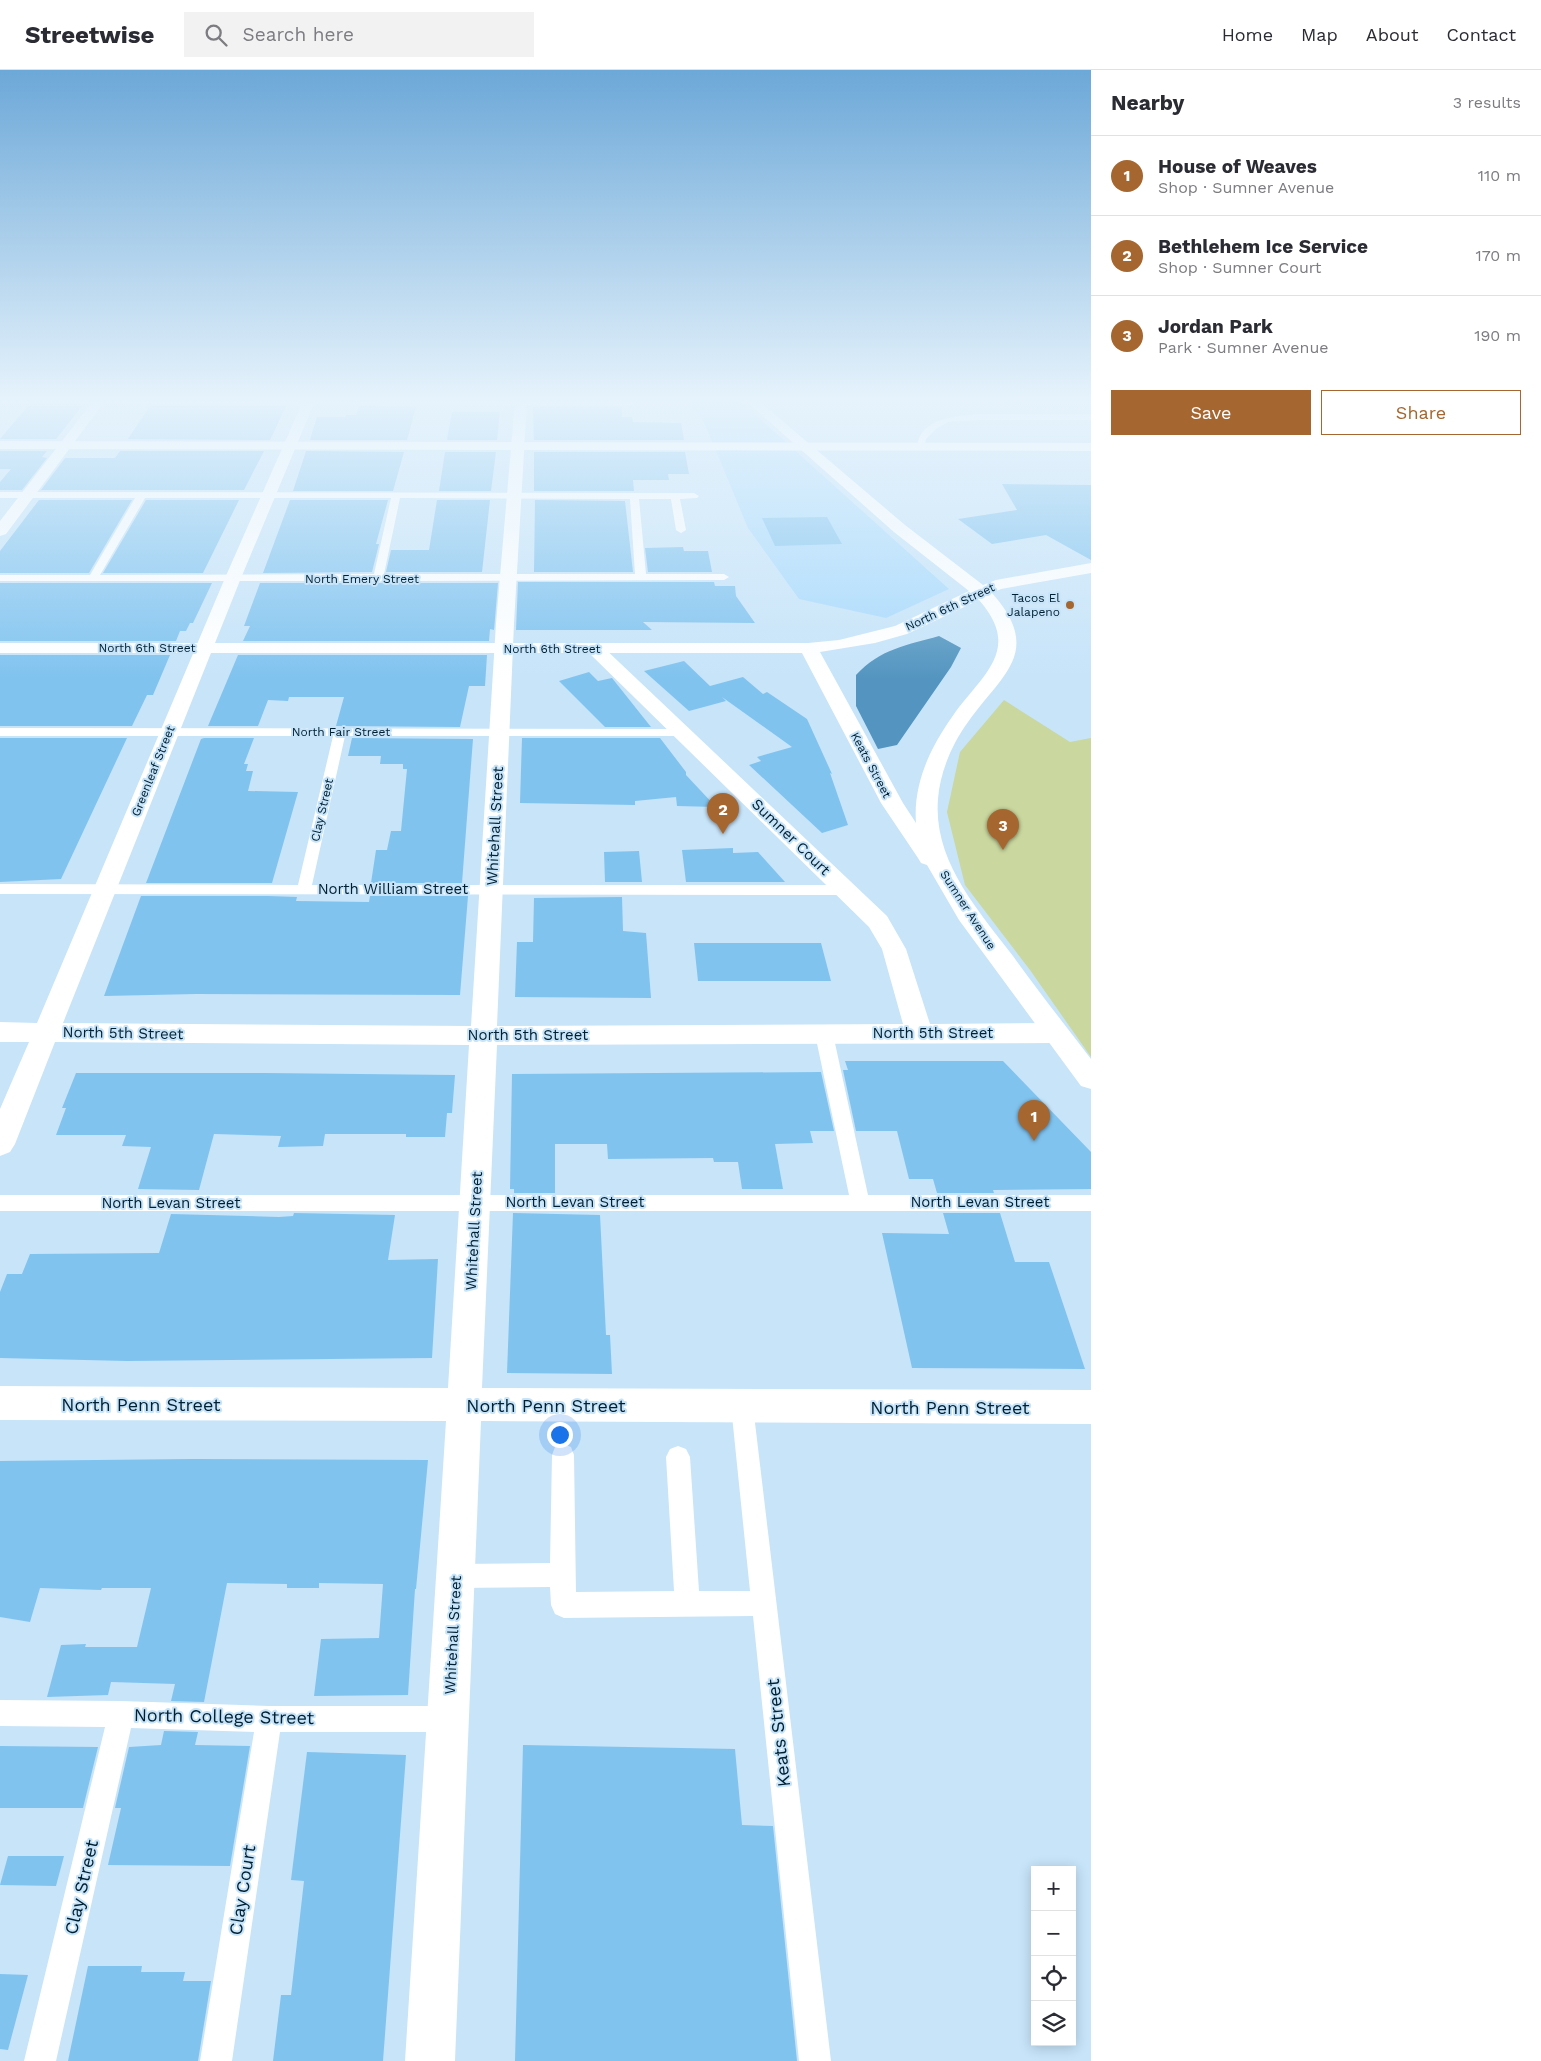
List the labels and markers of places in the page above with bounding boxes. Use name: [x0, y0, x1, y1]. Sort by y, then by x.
place label: Tacos El Jalapeno: [1007, 591, 1060, 619]
marker: Tacos El Jalapeno: [1064, 599, 1076, 611]
pin: 2: [707, 793, 739, 834]
pin: 3: [987, 809, 1019, 850]
pin: 1: [1018, 1100, 1050, 1141]

